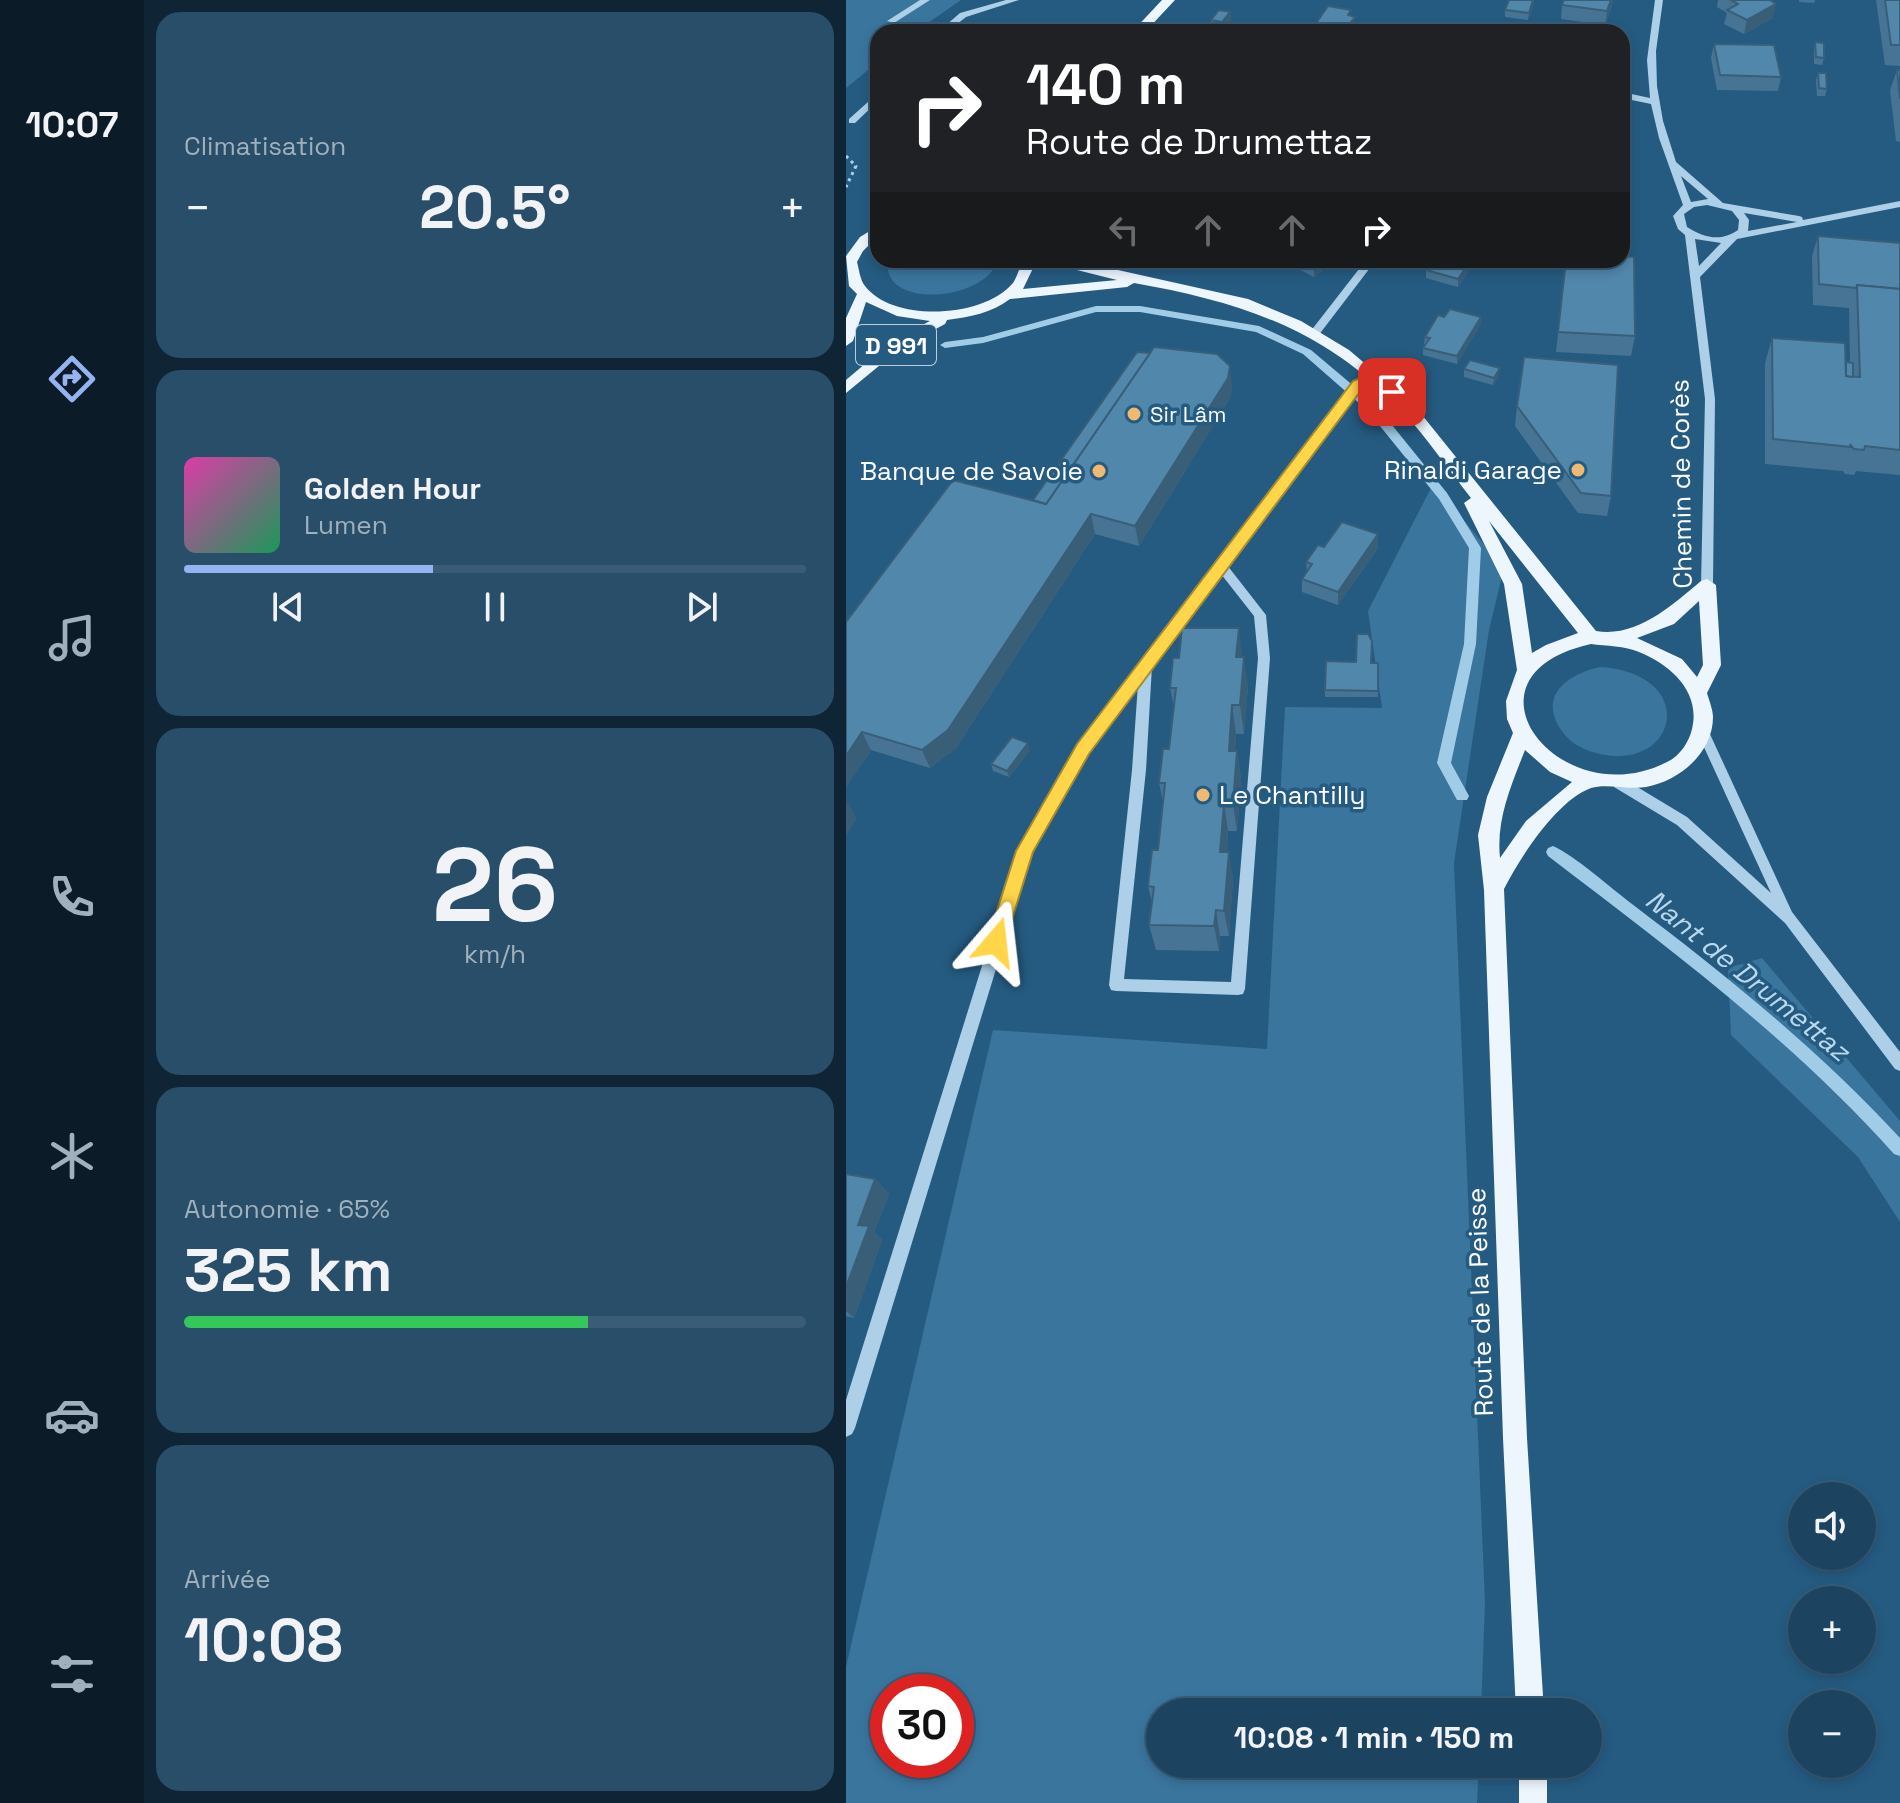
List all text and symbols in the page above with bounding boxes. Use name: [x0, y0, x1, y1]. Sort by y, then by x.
text: 140 m: [1026, 49, 1185, 120]
icon: right: [894, 56, 998, 160]
text: 10:07: [26, 102, 118, 148]
text: Route de Drumettaz: [1026, 119, 1373, 165]
text: Climatisation: [184, 129, 346, 163]
text: 20.5°: [419, 169, 571, 246]
text: −: [184, 180, 211, 236]
text: +: [779, 180, 806, 236]
icon: left: [1102, 208, 1146, 252]
icon: ahead: [1186, 208, 1230, 252]
icon: ahead: [1270, 208, 1314, 252]
icon: right: [1354, 208, 1398, 252]
road number: D 991: [856, 325, 936, 365]
icon: directions: [44, 351, 100, 407]
pin: [1358, 358, 1426, 426]
icon: arrive: [1370, 370, 1414, 414]
street label: Chemin de Corès: [1662, 379, 1700, 589]
place label: Sir Lâm: [1150, 400, 1226, 428]
marker: Sir Lâm: [1125, 405, 1143, 423]
place label: Rinaldi Garage: [1384, 453, 1562, 487]
place label: Banque de Savoie: [860, 454, 1083, 488]
marker: Rinaldi Garage: [1569, 461, 1587, 479]
marker: Banque de Savoie: [1090, 462, 1108, 480]
text: Golden Hour: [304, 469, 481, 508]
text: Lumen: [304, 508, 388, 542]
icon: previous: [266, 585, 310, 629]
icon: pause: [473, 585, 517, 629]
icon: next: [680, 585, 724, 629]
icon: music: [44, 610, 100, 666]
place label: Le Chantilly: [1219, 778, 1365, 812]
marker: Le Chantilly: [1194, 786, 1212, 804]
text: 26: [432, 819, 558, 951]
icon: phone: [44, 869, 100, 925]
water label: Nant de Drumettaz: [1638, 881, 1859, 1070]
position arrow: [954, 900, 1038, 984]
text: km/h: [464, 937, 526, 971]
icon: climate: [44, 1128, 100, 1184]
street label: Route de la Peisse: [1459, 1187, 1501, 1417]
text: Autonomie · 65%: [184, 1192, 390, 1226]
text: 325 km: [184, 1232, 392, 1309]
icon: car: [44, 1387, 100, 1443]
map controls: [1788, 1482, 1876, 1778]
button: sound: [1788, 1482, 1876, 1570]
text: Arrivée: [184, 1562, 271, 1596]
button: +: [1788, 1586, 1876, 1674]
text: 10:08: [184, 1602, 343, 1679]
icon: filters: [44, 1646, 100, 1702]
speed limit sign: 30: [870, 1674, 974, 1778]
button: −: [1788, 1690, 1876, 1778]
text: 10:08 · 1 min · 150 m: [1234, 1718, 1514, 1757]

